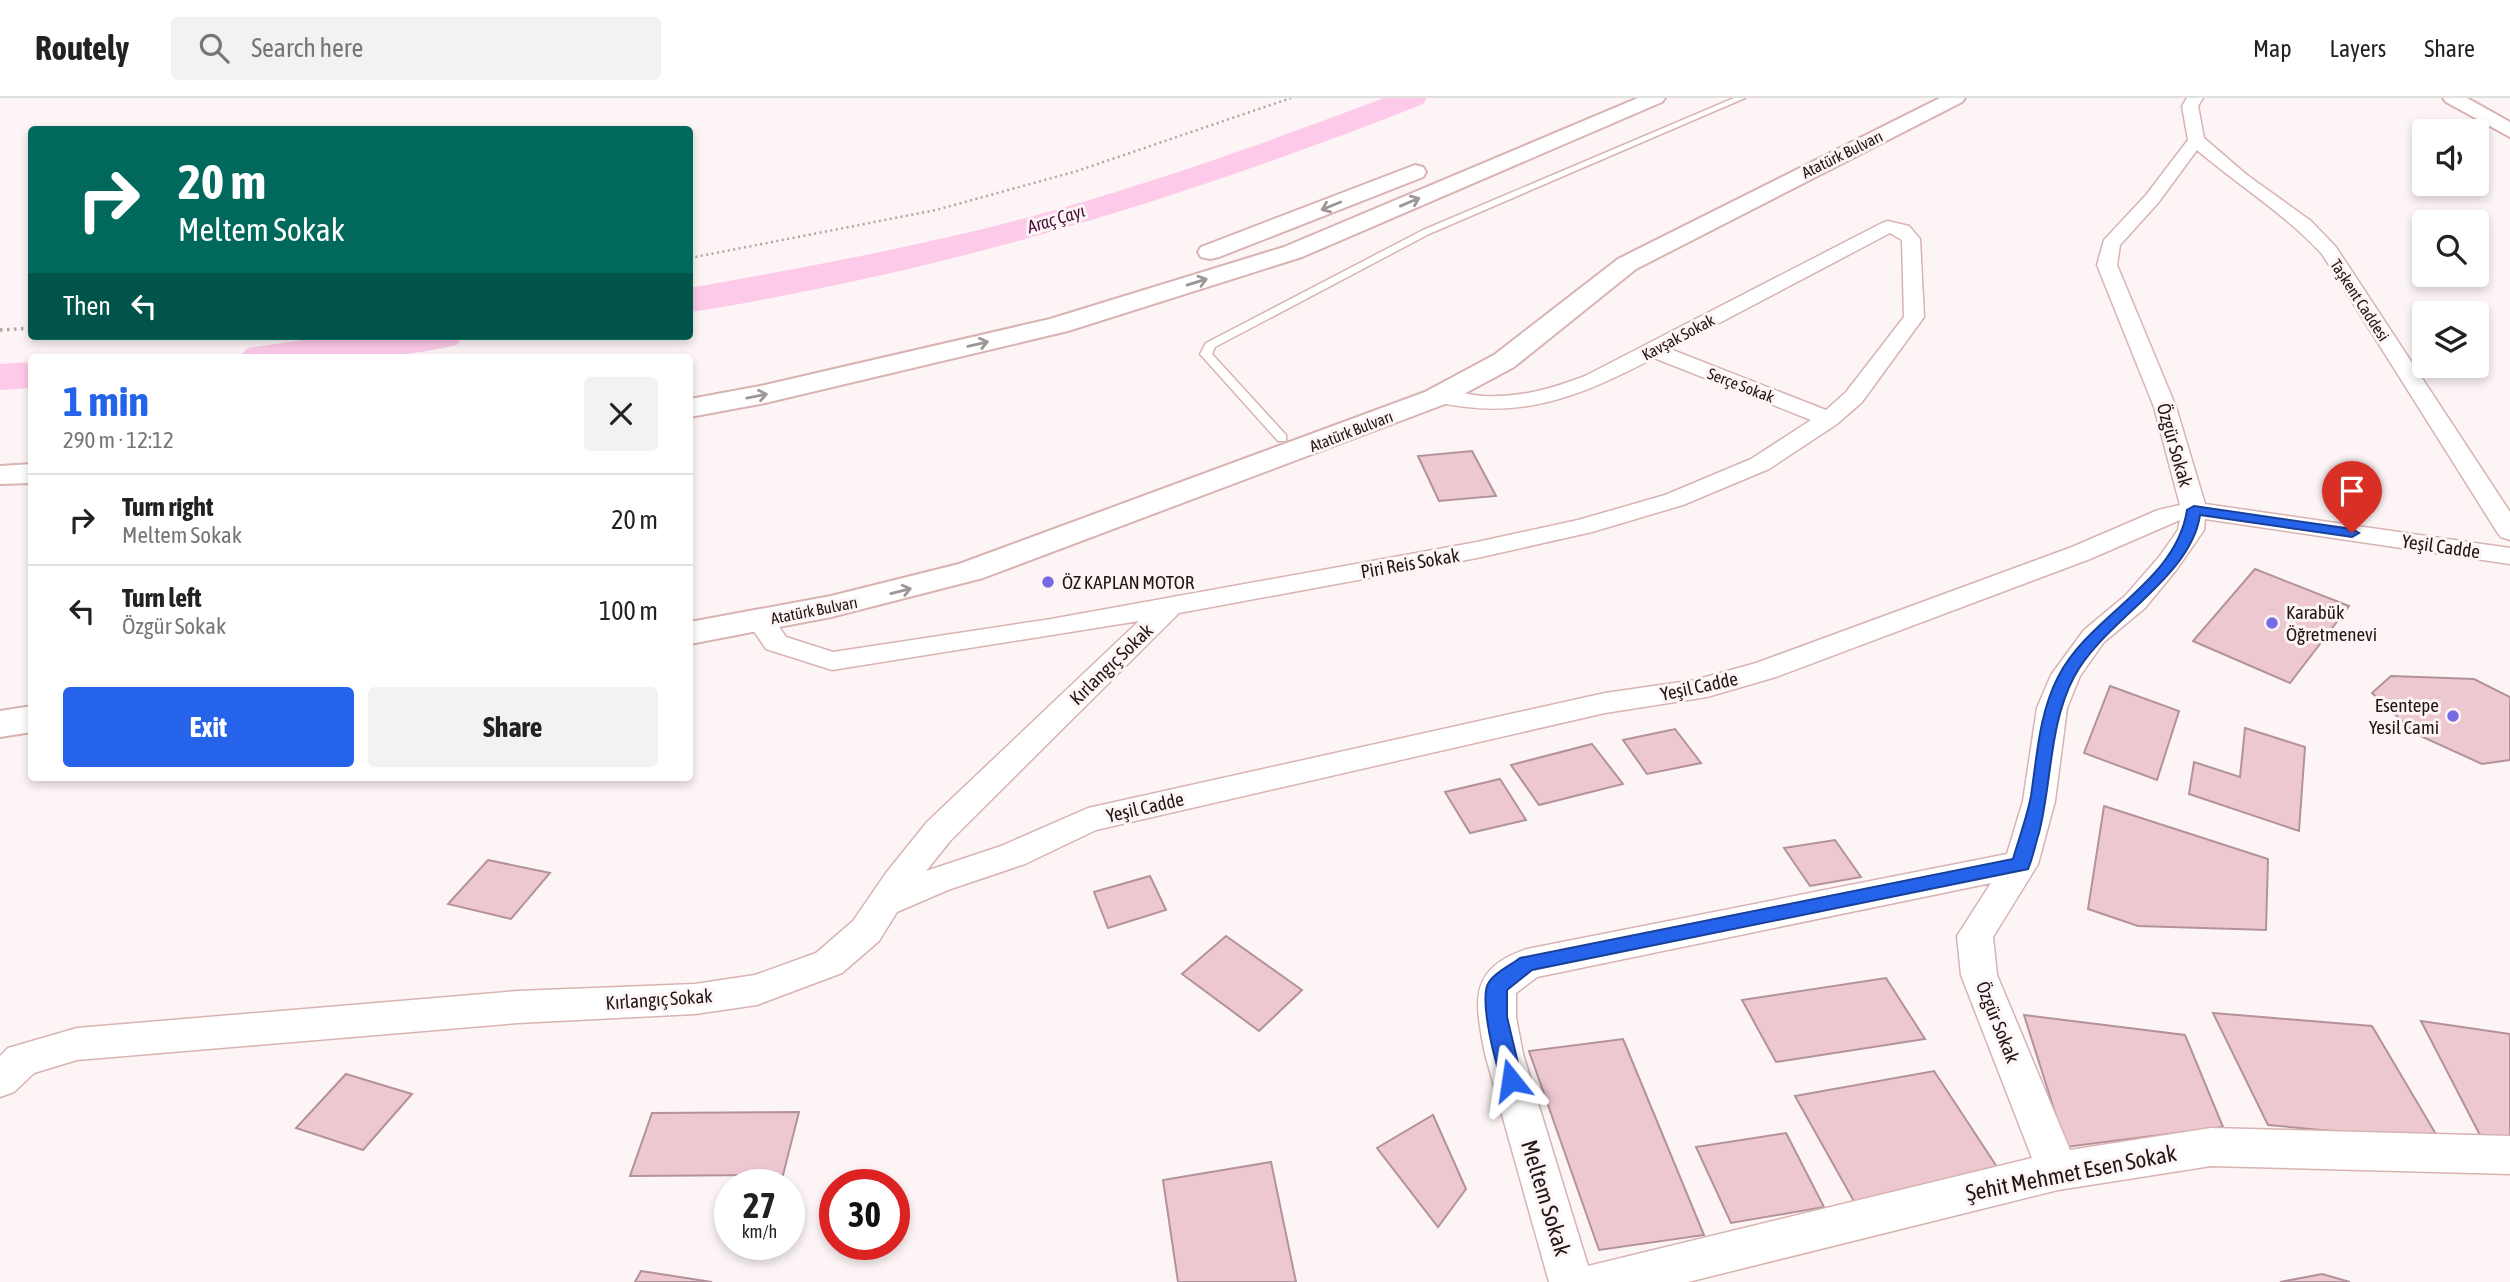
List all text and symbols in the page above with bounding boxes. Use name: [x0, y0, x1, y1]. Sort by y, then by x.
search box: [171, 17, 661, 80]
text: Routely: [35, 29, 129, 67]
icon: search: [195, 29, 233, 67]
text: Search here: [251, 33, 363, 63]
text: Map: [2253, 35, 2292, 62]
text: Layers: [2330, 35, 2386, 62]
text: Share: [2424, 35, 2475, 62]
map controls: [2412, 119, 2489, 378]
button: sound: [2412, 119, 2489, 196]
street label: Atatürk Bulvarı: [1799, 127, 1885, 181]
text: 20 m: [178, 153, 266, 209]
icon: right: [63, 154, 154, 245]
one-way arrow: [1398, 195, 1420, 208]
water label: Araç Çayı: [1024, 200, 1087, 237]
one-way arrow: [1320, 200, 1342, 213]
button: search: [2412, 210, 2489, 287]
text: Meltem Sokak: [178, 211, 345, 248]
street label: Taşkent Caddesi: [2326, 256, 2393, 345]
one-way arrow: [1186, 275, 1208, 288]
icon: left: [125, 287, 163, 325]
text: Then: [63, 291, 111, 321]
button: layers: [2412, 301, 2489, 378]
street label: Kavşak Sokak: [1639, 310, 1718, 365]
one-way arrow: [966, 337, 989, 350]
street label: Serçe Sokak: [1705, 364, 1777, 407]
text: 1 min: [63, 377, 149, 425]
button: close: [584, 377, 658, 451]
one-way arrow: [745, 389, 768, 402]
street label: Özgür Sokak: [2153, 401, 2198, 490]
street label: Atatürk Bulvarı: [1307, 407, 1395, 455]
text: 290 m · 12:12: [63, 427, 174, 453]
pin: [2322, 461, 2382, 533]
icon: arrive: [2333, 472, 2371, 510]
text: Turn right: [122, 492, 213, 522]
icon: right: [63, 501, 101, 539]
text: 20 m: [611, 505, 658, 535]
text: Meltem Sokak: [122, 522, 242, 548]
street label: Yeşil Cadde: [2401, 530, 2481, 562]
street label: Piri Reis Sokak: [1359, 543, 1462, 583]
place label: ÖZ KAPLAN MOTOR: [1062, 571, 1195, 593]
marker: ÖZ KAPLAN MOTOR: [1040, 574, 1056, 590]
text: Turn left: [122, 583, 202, 613]
one-way arrow: [889, 584, 912, 597]
icon: left: [63, 592, 101, 630]
street label: Atatürk Bulvarı: [769, 593, 859, 627]
text: 100 m: [599, 596, 658, 626]
place label: Karabük Öğretmenevi: [2286, 601, 2377, 645]
text: Özgür Sokak: [122, 613, 226, 639]
marker: Karabük Öğretmenevi: [2264, 615, 2280, 631]
street label: Kırlangıç Sokak: [1065, 618, 1158, 709]
street label: Yeşil Cadde: [1658, 667, 1740, 705]
button: Exit: [63, 687, 354, 767]
button: Share: [368, 687, 658, 767]
place label: Esentepe Yesil Cami: [2369, 694, 2439, 738]
marker: Esentepe Yesil Cami: [2445, 708, 2461, 724]
street label: Yeşil Cadde: [1104, 787, 1186, 827]
street label: Özgür Sokak: [1972, 978, 2025, 1067]
street label: Kırlangıç Sokak: [605, 984, 714, 1014]
position arrow: [1474, 1043, 1548, 1117]
street label: Meltem Sokak: [1516, 1137, 1576, 1259]
street label: Şehit Mehmet Esen Sokak: [1963, 1140, 2179, 1206]
speed limit sign: 30: [819, 1169, 910, 1260]
text: 27: [743, 1185, 776, 1225]
text: km/h: [742, 1221, 777, 1242]

